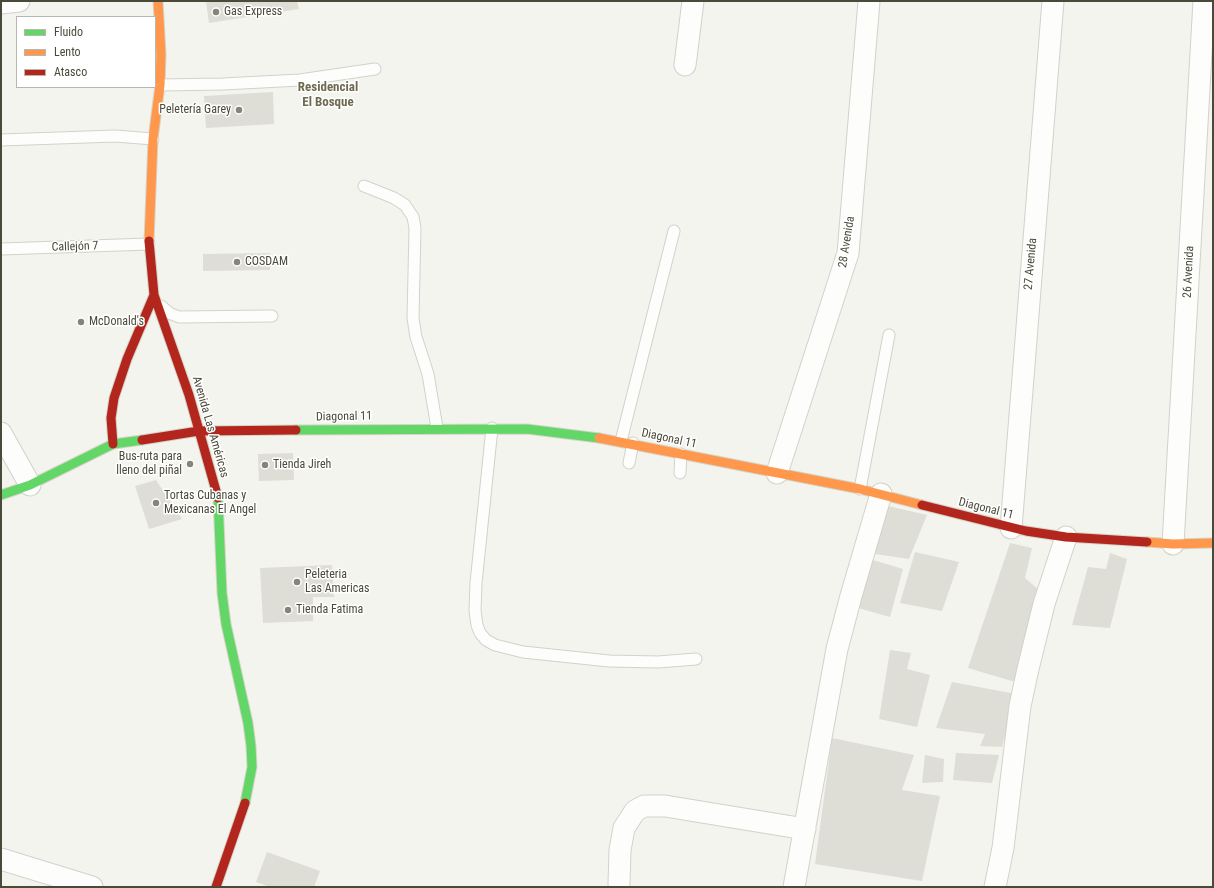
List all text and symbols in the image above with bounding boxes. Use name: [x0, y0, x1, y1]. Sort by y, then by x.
place label: Gas Express: [224, 5, 282, 19]
marker: Gas Express: [211, 7, 221, 17]
legend: [16, 16, 156, 88]
text: Fluido: [54, 25, 83, 39]
text: Lento: [54, 45, 81, 59]
text: Atasco: [54, 65, 87, 79]
district label: Residencial El Bosque: [298, 80, 358, 111]
place label: Peletería Garey: [159, 103, 231, 117]
marker: Peletería Garey: [234, 105, 244, 115]
street label: 28 Avenida: [836, 215, 858, 269]
street label: 27 Avenida: [1022, 237, 1040, 291]
street label: Callejón 7: [51, 239, 99, 255]
street label: 26 Avenida: [1180, 246, 1198, 298]
place label: COSDAM: [245, 255, 288, 269]
marker: COSDAM: [232, 257, 242, 267]
place label: McDonald's: [89, 315, 144, 329]
marker: McDonald's: [76, 317, 86, 327]
street label: Avenida Las Américas: [189, 375, 231, 479]
street label: Diagonal 11: [316, 409, 372, 425]
street label: Diagonal 11: [640, 426, 698, 452]
place label: Bus-ruta para lleno del piñal: [116, 450, 182, 478]
place label: Tienda Jireh: [273, 458, 331, 472]
marker: Bus-ruta para lleno del piñal: [185, 459, 195, 469]
marker: Tienda Jireh: [260, 460, 270, 470]
place label: Tortas Cubanas y Mexicanas El Angel: [164, 489, 256, 517]
street label: Diagonal 11: [957, 495, 1015, 523]
marker: Tortas Cubanas y Mexicanas El Angel: [151, 498, 161, 508]
place label: Peleteria Las Americas: [305, 568, 369, 596]
marker: Peleteria Las Americas: [292, 577, 302, 587]
place label: Tienda Fatima: [296, 603, 363, 617]
marker: Tienda Fatima: [283, 605, 293, 615]

